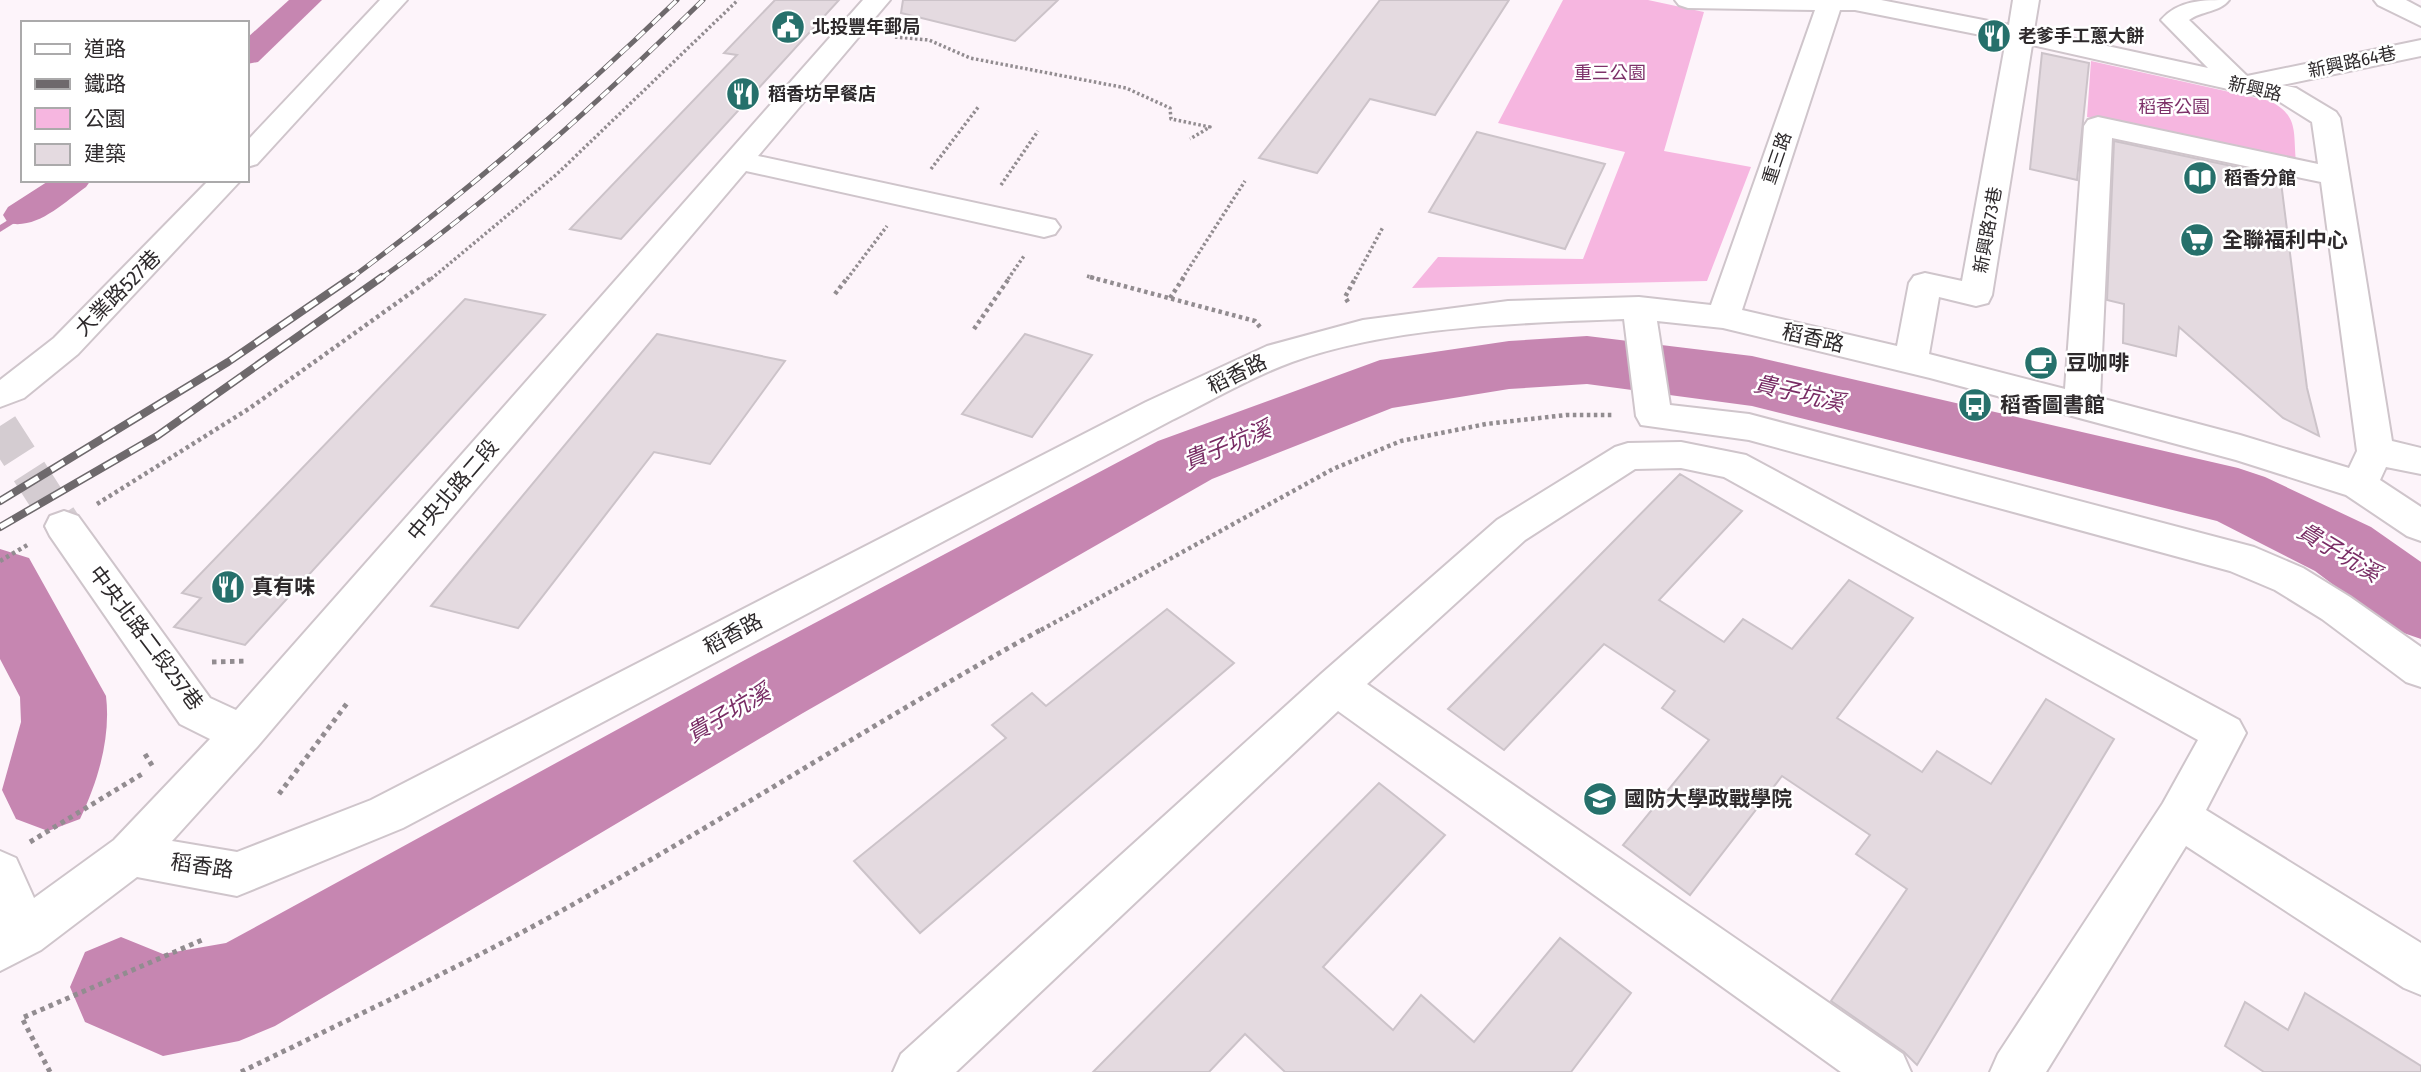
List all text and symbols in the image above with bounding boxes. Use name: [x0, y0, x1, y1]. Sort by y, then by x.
public building icon: 北投豐年郵局: [769, 8, 807, 46]
place label: 北投豐年郵局: [812, 16, 920, 38]
restaurant icon: 老爹手工蔥大餅: [1975, 17, 2013, 55]
legend: [21, 21, 248, 182]
place label: 老爹手工蔥大餅: [2018, 25, 2144, 47]
text: 道路: [84, 36, 126, 62]
street label: 新興路64巷: [2306, 42, 2398, 82]
park label: 重三公園: [1574, 62, 1646, 84]
text: 鐵路: [84, 71, 126, 97]
street label: 新興路: [2226, 72, 2284, 106]
restaurant icon: 稻香坊早餐店: [724, 75, 762, 113]
place label: 稻香坊早餐店: [768, 83, 876, 105]
park label: 稻香公園: [2138, 96, 2210, 118]
text: 公園: [84, 106, 126, 132]
street label: 重三路: [1758, 129, 1796, 187]
text: 建築: [84, 141, 126, 167]
library icon: 稻香分館: [2181, 159, 2219, 197]
place label: 稻香分館: [2224, 167, 2296, 189]
street label: 新興路73巷: [1970, 185, 2006, 275]
supermarket icon: 全聯福利中心: [2178, 221, 2216, 259]
place label: 全聯福利中心: [2222, 227, 2348, 253]
street label: 大業路527巷: [70, 245, 166, 341]
street label: 稻香路: [1779, 318, 1847, 358]
cafe icon: 豆咖啡: [2022, 344, 2060, 382]
street label: 稻香路: [1203, 349, 1271, 399]
place label: 豆咖啡: [2066, 350, 2129, 376]
water label: 貴子坑溪: [1751, 369, 1850, 418]
bus stop icon: 稻香圖書館: [1956, 386, 1994, 424]
place label: 稻香圖書館: [2000, 392, 2105, 418]
water label: 貴子坑溪: [1179, 414, 1278, 475]
street label: 中央北路二段: [402, 434, 504, 546]
water label: 貴子坑溪: [2292, 516, 2388, 589]
street label: 中央北路二段257巷: [83, 561, 209, 715]
restaurant icon: 真有味: [209, 568, 247, 606]
place label: 真有味: [252, 574, 315, 600]
street label: 稻香路: [699, 608, 767, 660]
water label: 貴子坑溪: [681, 676, 777, 748]
school or university icon: 國防大學政戰學院: [1581, 780, 1619, 818]
place label: 國防大學政戰學院: [1624, 786, 1792, 812]
street label: 稻香路: [169, 849, 235, 883]

